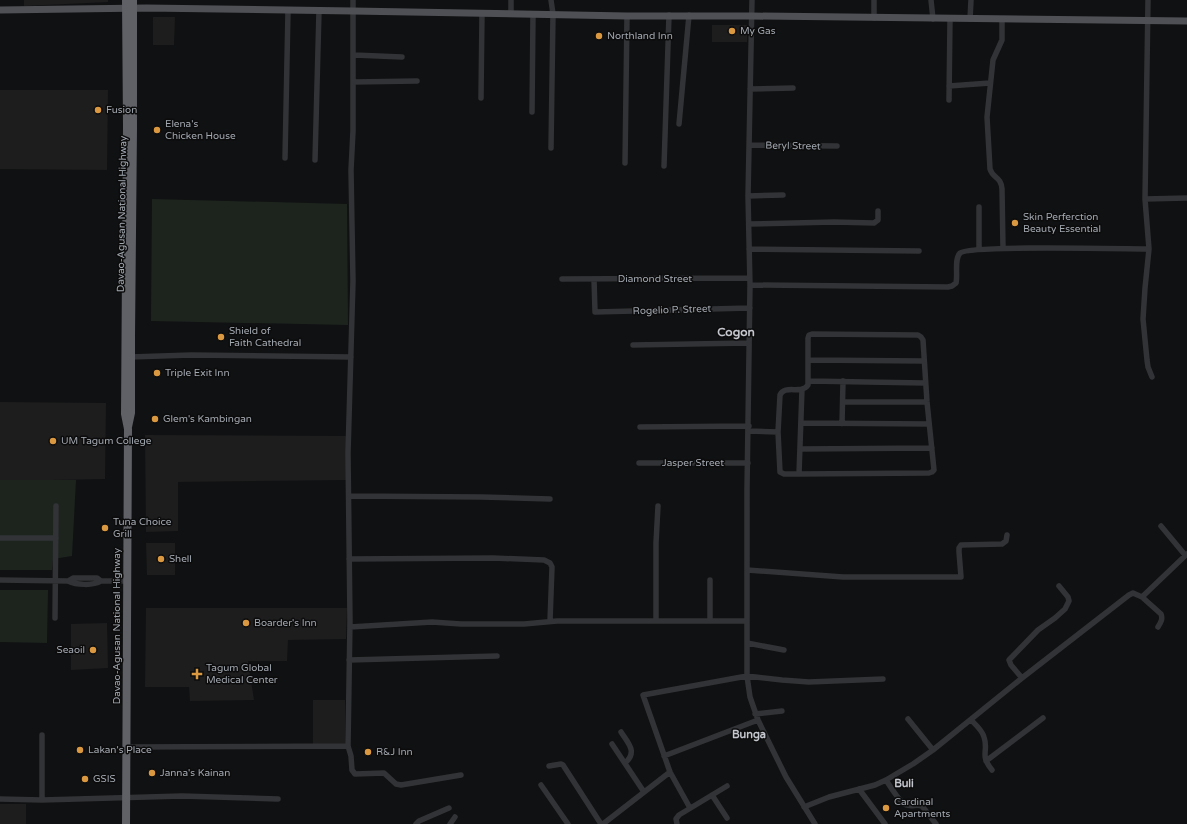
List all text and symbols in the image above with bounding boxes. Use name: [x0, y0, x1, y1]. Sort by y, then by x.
place label: My Gas: [740, 25, 776, 37]
marker: My Gas: [727, 26, 737, 36]
place label: Northland Inn: [607, 30, 673, 42]
marker: Northland Inn: [594, 31, 604, 41]
place label: Fusion: [106, 104, 137, 116]
marker: Fusion: [93, 105, 103, 115]
place label: Elena's Chicken House: [165, 118, 236, 142]
marker: Elena's Chicken House: [152, 125, 162, 135]
street label: Davao-Agusan National Highway: [115, 135, 129, 292]
street label: Beryl Street: [765, 140, 821, 152]
place label: Skin Perferction Beauty Essential: [1023, 211, 1101, 235]
marker: Skin Perferction Beauty Essential: [1010, 218, 1020, 228]
street label: Diamond Street: [618, 273, 692, 285]
street label: Rogelio P. Street: [633, 303, 712, 317]
place label: Shield of Faith Cathedral: [229, 325, 301, 349]
district label: Cogon: [717, 325, 755, 340]
marker: Shield of Faith Cathedral: [216, 332, 226, 342]
place label: Triple Exit Inn: [165, 367, 230, 379]
marker: Triple Exit Inn: [152, 368, 162, 378]
place label: Glem's Kambingan: [163, 413, 252, 425]
marker: Glem's Kambingan: [150, 414, 160, 424]
place label: UM Tagum College: [61, 435, 152, 447]
marker: UM Tagum College: [48, 436, 58, 446]
street label: Jasper Street: [662, 457, 724, 469]
place label: Tuna Choice Grill: [113, 516, 172, 540]
marker: Tuna Choice Grill: [100, 523, 110, 533]
street label: Davao-Agusan National Highway: [111, 547, 123, 704]
place label: Shell: [169, 553, 192, 565]
marker: Shell: [156, 554, 166, 564]
place label: Boarder's Inn: [254, 617, 317, 629]
marker: Boarder's Inn: [241, 618, 251, 628]
place label: Seaoil: [57, 644, 85, 656]
marker: Seaoil: [88, 645, 98, 655]
place label: Tagum Global Medical Center: [206, 662, 278, 686]
marker: Tagum Global Medical Center: [191, 668, 203, 680]
district label: Bunga: [732, 728, 766, 742]
place label: Lakan's Place: [88, 744, 152, 756]
marker: Lakan's Place: [75, 745, 85, 755]
place label: R&J Inn: [376, 746, 413, 758]
marker: R&J Inn: [363, 747, 373, 757]
place label: Janna's Kainan: [160, 767, 230, 779]
marker: Janna's Kainan: [147, 768, 157, 778]
place label: GSIS: [93, 773, 116, 785]
marker: GSIS: [80, 774, 90, 784]
district label: Buli: [894, 777, 914, 790]
place label: Cardinal Apartments: [894, 796, 951, 820]
marker: Cardinal Apartments: [881, 803, 891, 813]

